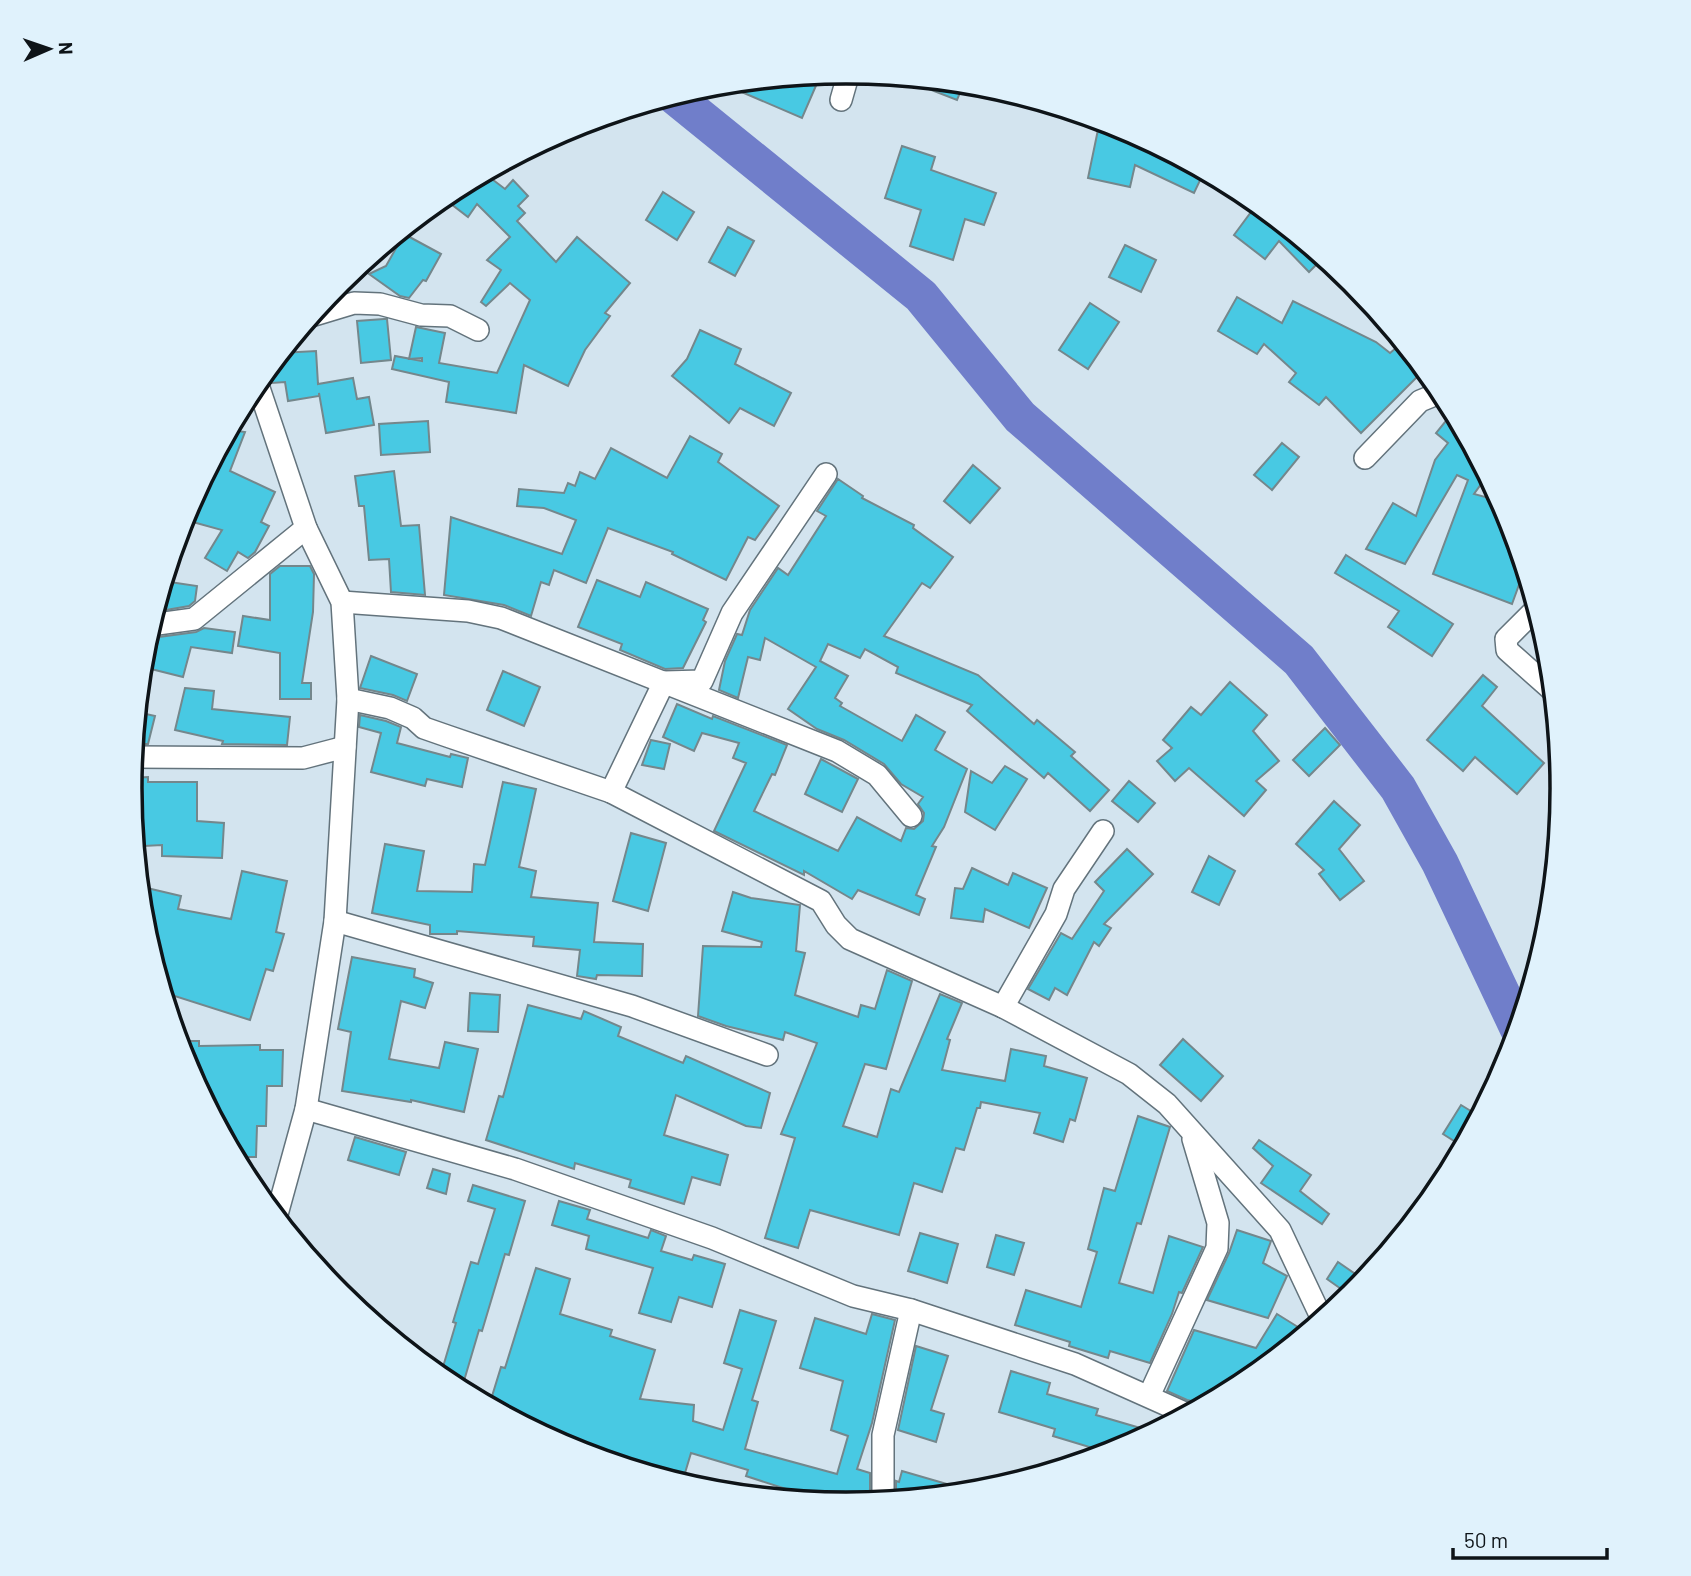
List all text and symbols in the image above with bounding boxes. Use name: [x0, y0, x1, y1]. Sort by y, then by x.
north arrow: [14, 14, 84, 84]
text: N: [55, 42, 78, 55]
scale bar: [1453, 1516, 1607, 1560]
text: 50 m: [1464, 1527, 1508, 1552]

